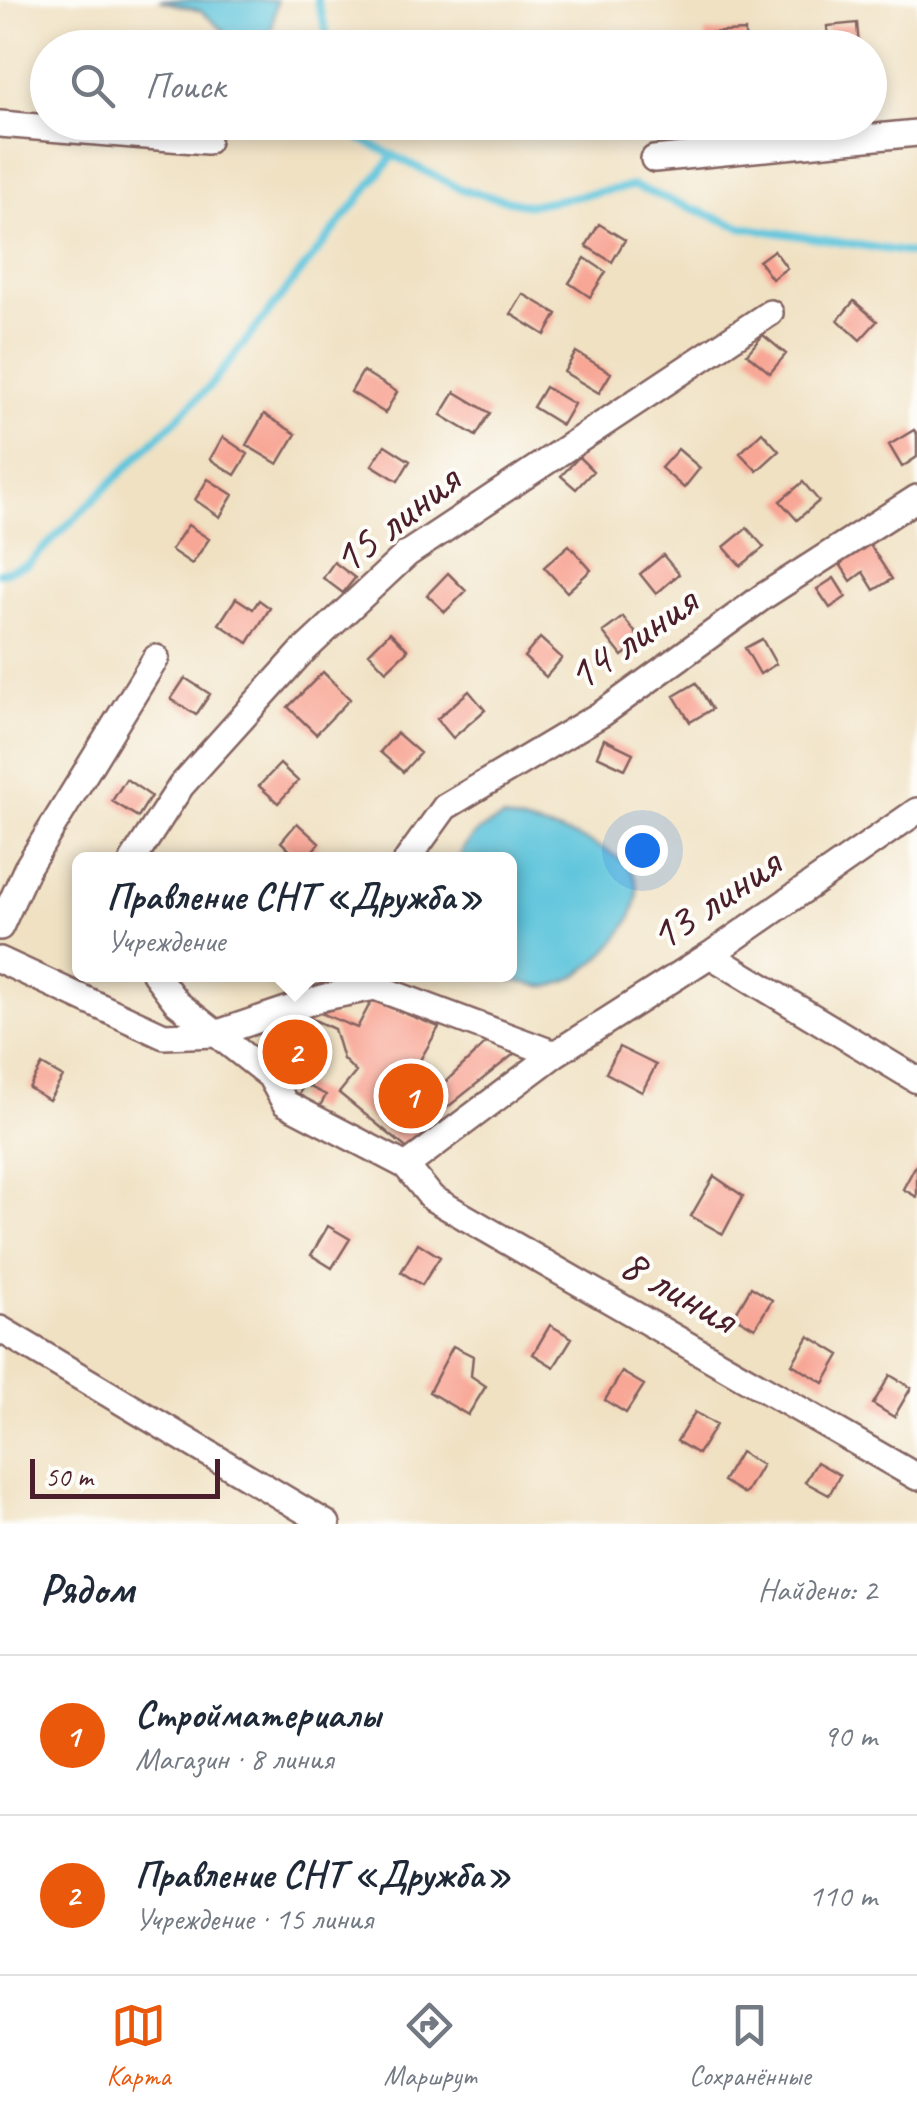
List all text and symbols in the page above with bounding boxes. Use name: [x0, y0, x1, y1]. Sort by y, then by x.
search box: [30, 30, 887, 140]
icon: search: [65, 58, 120, 113]
text: Поиск: [145, 62, 225, 109]
street label: 15 линия: [319, 448, 474, 588]
street label: 14 линия: [554, 569, 711, 705]
your location: [617, 825, 668, 876]
street label: 13 линия: [636, 831, 794, 965]
popup: [72, 852, 517, 982]
text: Правление СНТ «Дружба»: [107, 873, 482, 920]
text: Учреждение: [107, 920, 225, 961]
pin: 2: [262, 1014, 328, 1090]
pin: 1: [378, 1058, 444, 1134]
street label: 8 линия: [610, 1233, 751, 1349]
scale bar: [30, 1454, 220, 1498]
text: 50 m: [45, 1459, 93, 1494]
text: Рядом: [40, 1563, 134, 1616]
text: Найдено: 2: [758, 1569, 877, 1610]
text: Стройматериалы: [135, 1691, 381, 1738]
text: 1: [65, 1715, 80, 1756]
text: 90 m: [823, 1715, 877, 1756]
text: Магазин · 8 линия: [135, 1738, 333, 1779]
text: Правление СНТ «Дружба»: [135, 1851, 511, 1898]
text: 2: [65, 1875, 80, 1916]
text: 110 m: [808, 1875, 877, 1916]
text: Учреждение · 15 линия: [135, 1898, 373, 1939]
tab: Карта: [107, 1998, 171, 2093]
tab: Маршрут: [384, 1998, 476, 2093]
tab: Сохранённые: [689, 1998, 811, 2093]

